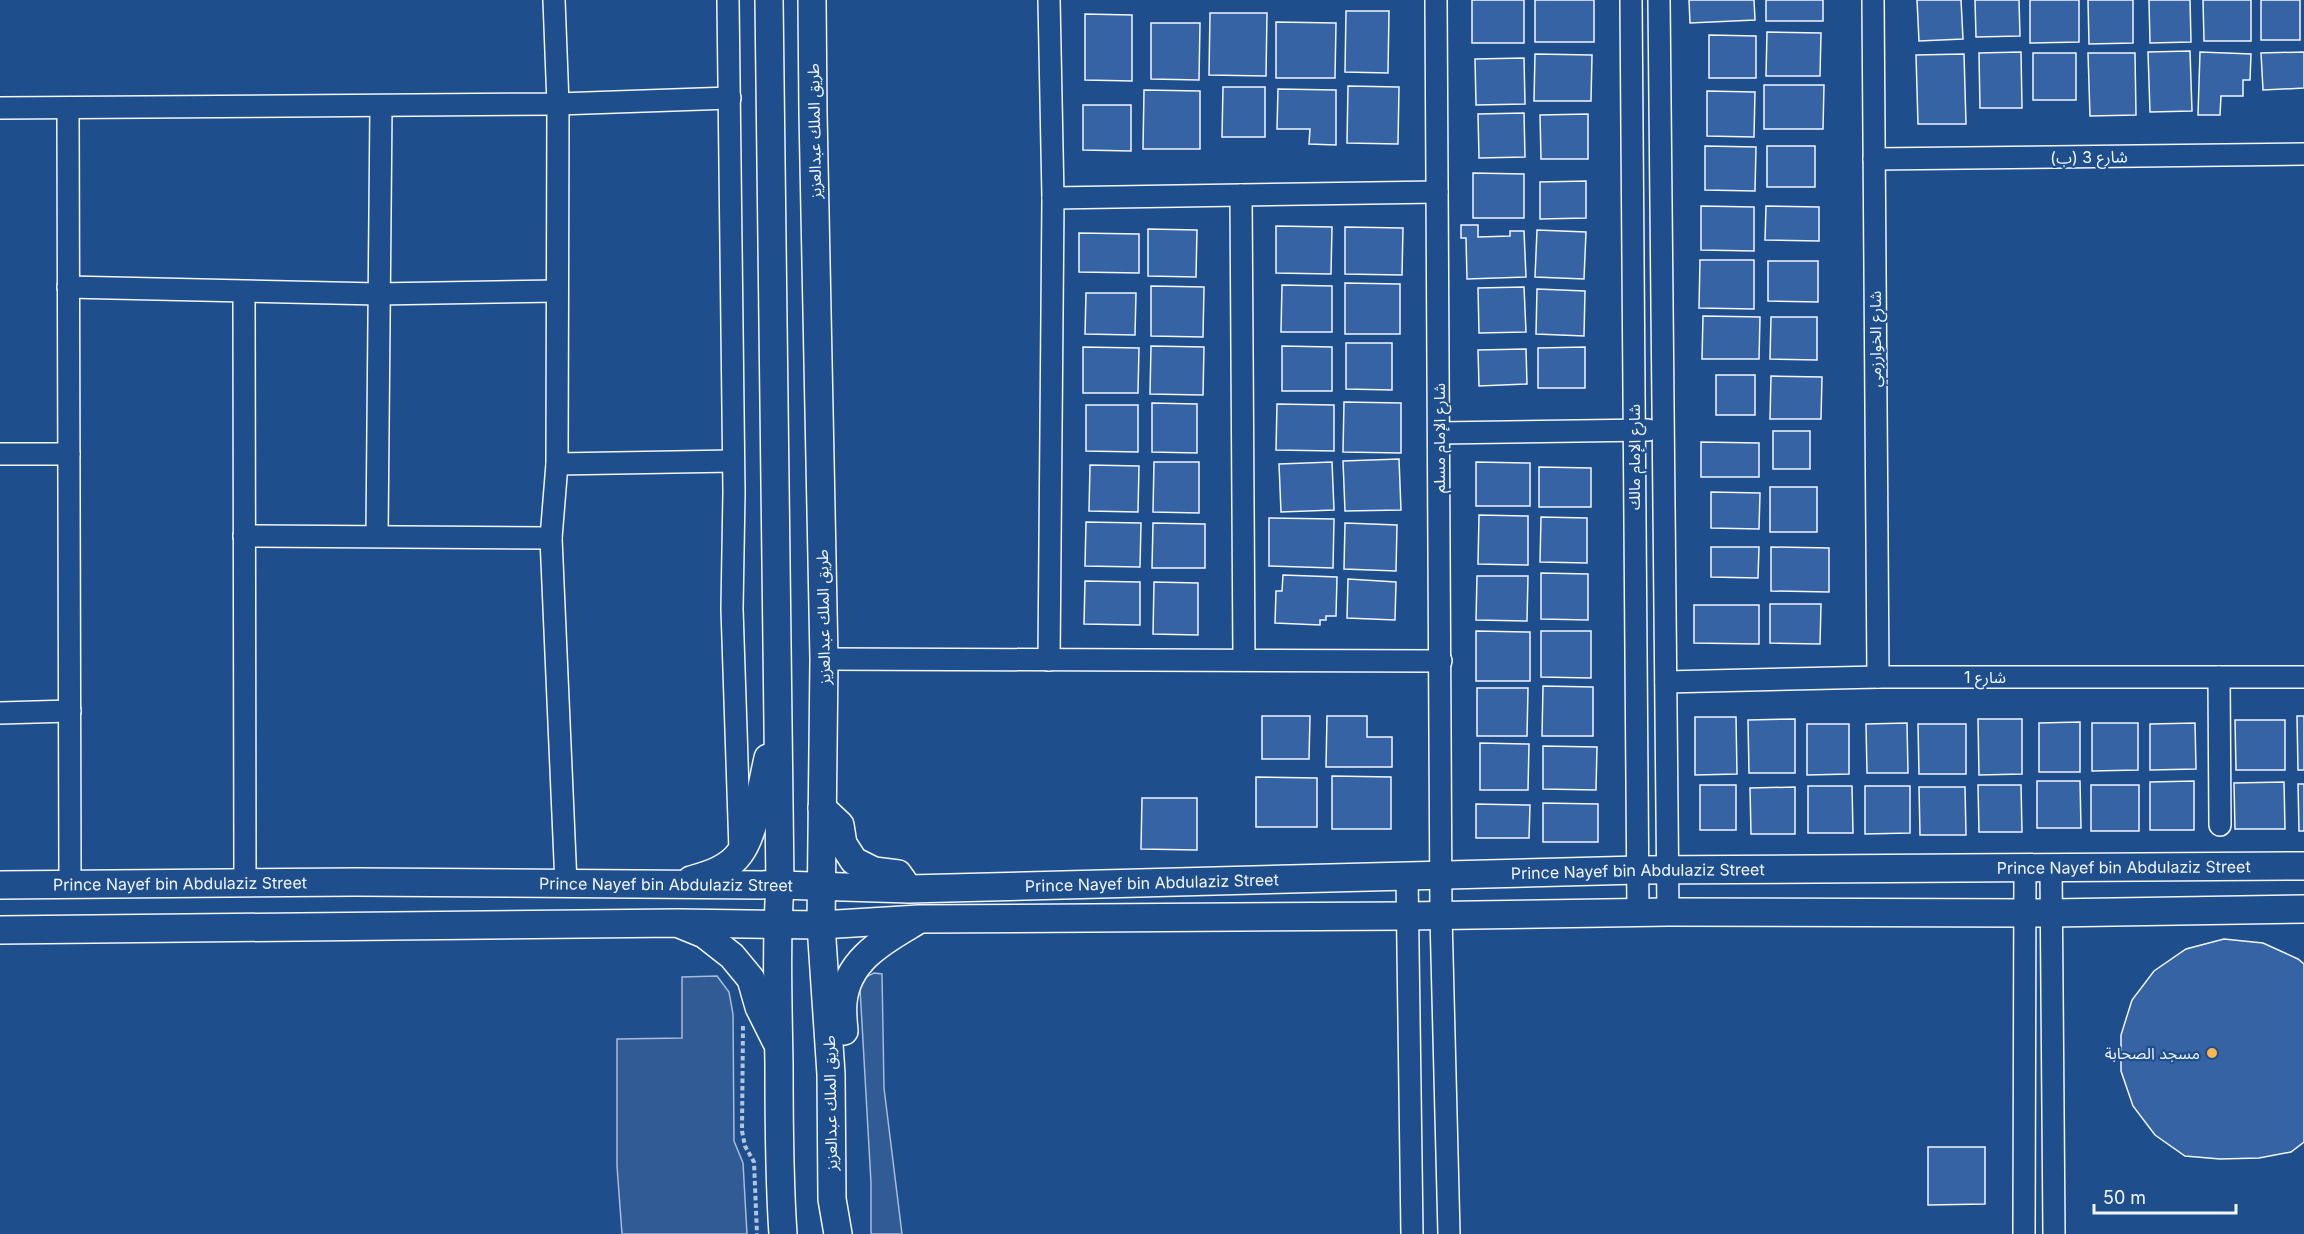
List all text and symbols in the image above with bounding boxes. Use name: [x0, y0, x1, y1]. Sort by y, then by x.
street label: طريق الملك عبدالعزيز: [803, 63, 826, 200]
street label: شارع 3 (ب): [2050, 146, 2128, 171]
street label: شارع الخوارزمي: [1865, 291, 1888, 387]
street label: شارع الإمام مسلم: [1429, 383, 1452, 493]
street label: شارع الإمام مالك: [1624, 404, 1647, 510]
street label: طريق الملك عبدالعزيز: [812, 549, 835, 686]
street label: شارع 1: [1964, 667, 2006, 690]
street label: Prince Nayef bin Abdulaziz Street: [1997, 856, 2251, 878]
street label: Prince Nayef bin Abdulaziz Street: [1511, 859, 1765, 883]
street label: Prince Nayef bin Abdulaziz Street: [1025, 869, 1279, 896]
street label: Prince Nayef bin Abdulaziz Street: [53, 872, 307, 895]
street label: Prince Nayef bin Abdulaziz Street: [539, 873, 793, 895]
street label: طريق الملك عبدالعزيز: [819, 1035, 842, 1172]
place label: مسجد الصحابة: [2105, 1043, 2200, 1063]
marker: مسجد الصحابة: [2205, 1046, 2219, 1060]
scale bar: [2094, 1177, 2236, 1215]
text: 50 m: [2103, 1187, 2146, 1208]

